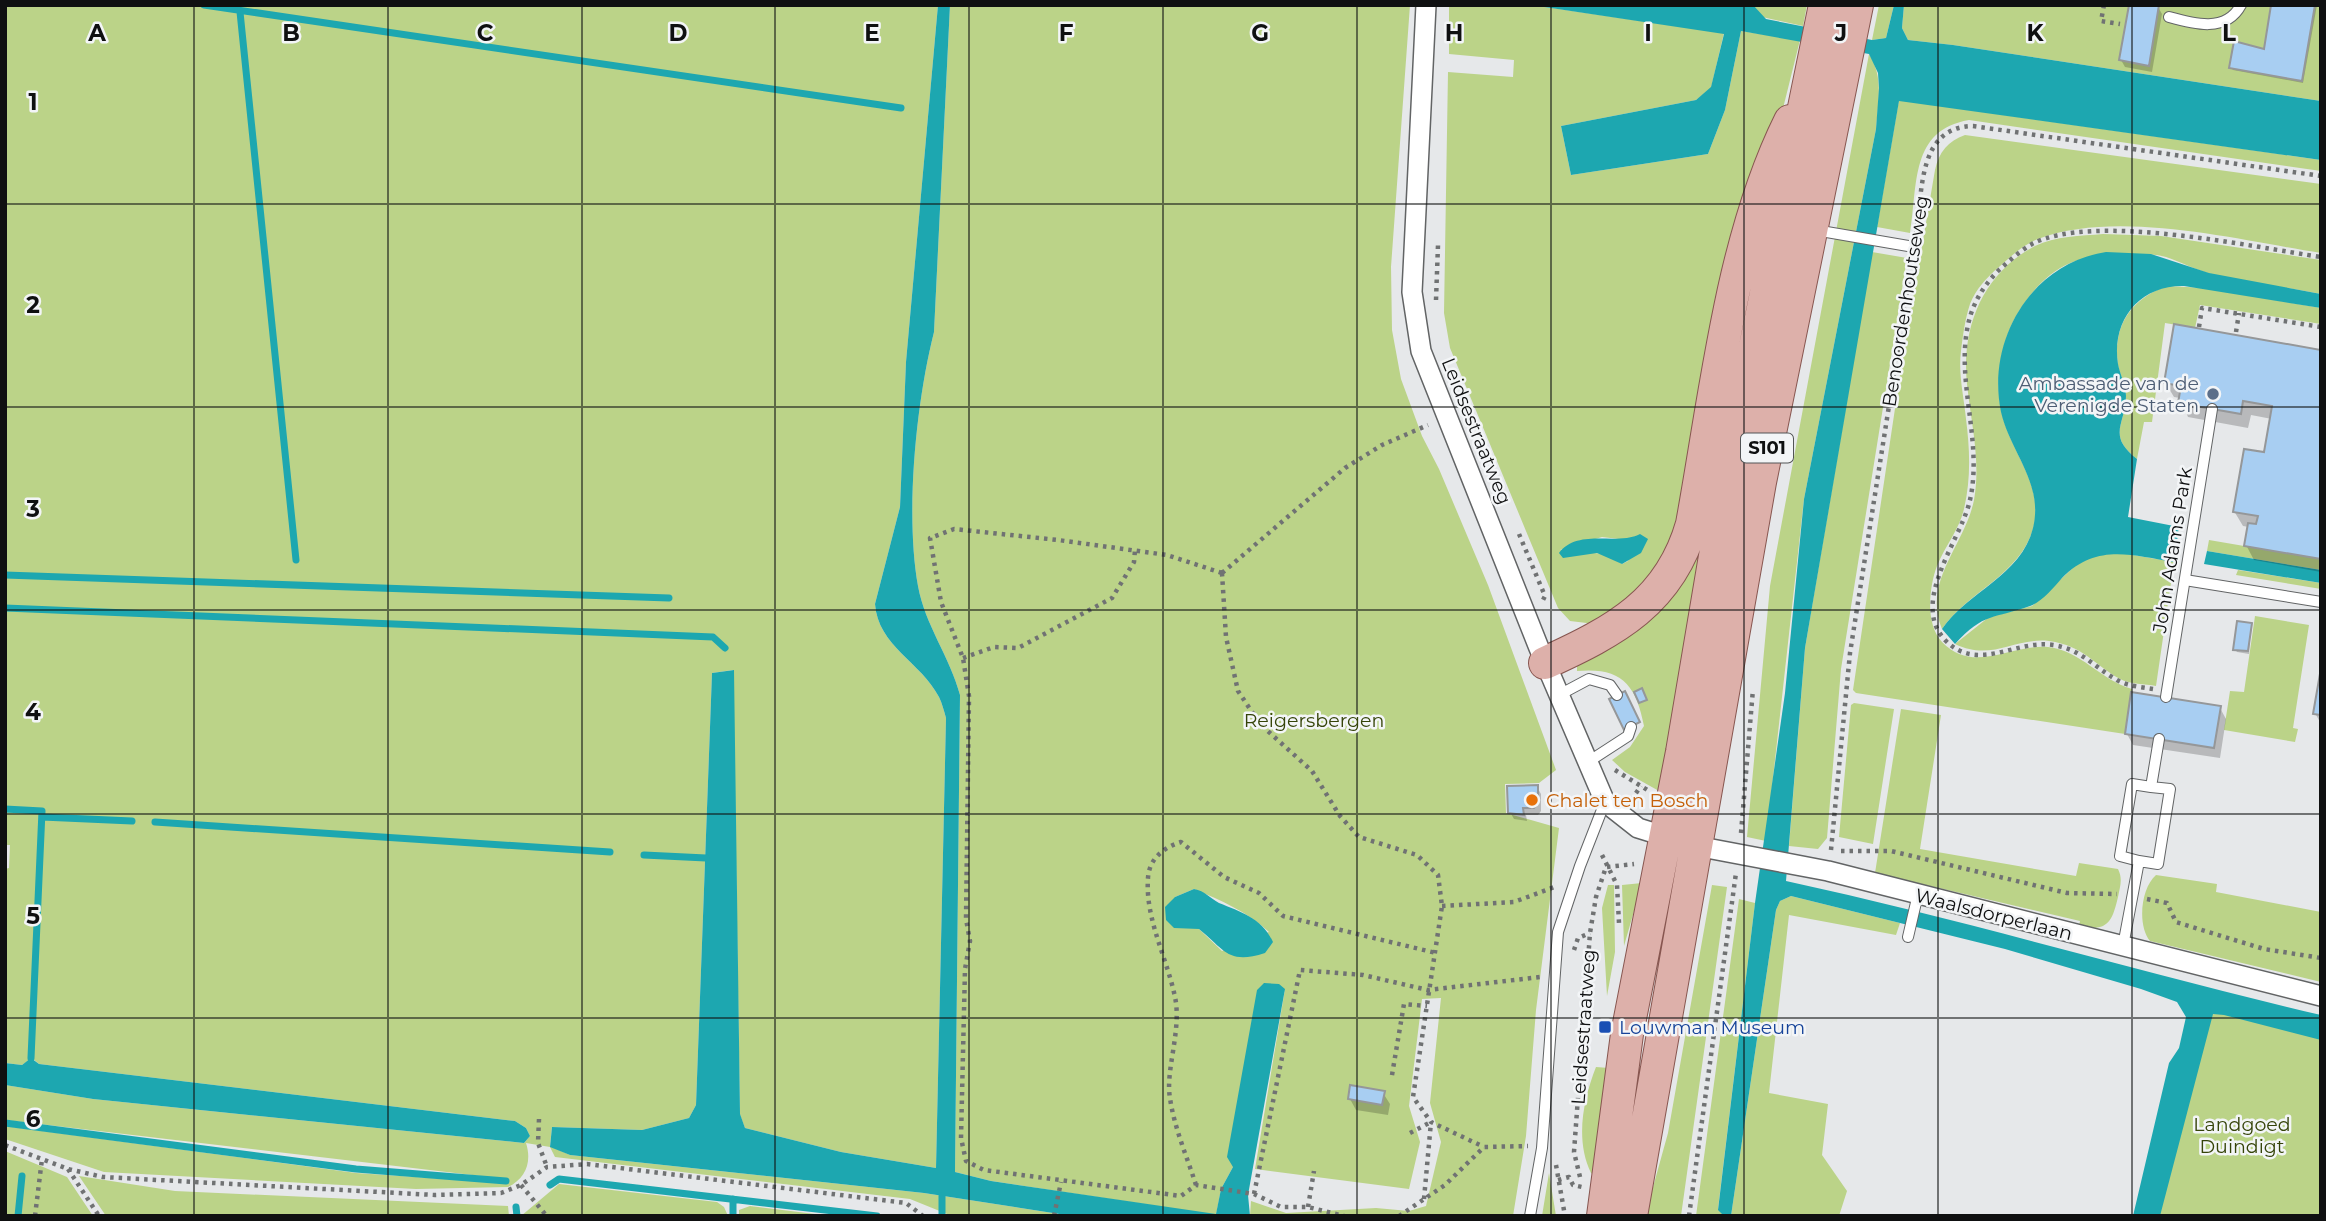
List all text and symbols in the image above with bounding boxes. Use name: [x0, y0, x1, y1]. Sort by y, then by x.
text: A: [87, 19, 106, 47]
text: B: [282, 19, 300, 47]
text: C: [477, 19, 494, 47]
text: D: [669, 19, 688, 47]
text: E: [864, 19, 880, 47]
text: F: [1059, 19, 1074, 47]
text: G: [1251, 19, 1269, 47]
text: H: [1445, 19, 1463, 47]
text: I: [1644, 19, 1652, 47]
text: J: [1834, 19, 1847, 47]
text: K: [2026, 19, 2044, 47]
text: L: [2222, 19, 2236, 47]
text: 1: [28, 88, 38, 116]
street label: Benoordenhoutseweg: [1877, 194, 1934, 408]
text: 2: [26, 291, 40, 319]
street label: Leidsestraatweg: [1437, 355, 1516, 508]
place label: Ambassade van de Verenigde Staten: [2019, 372, 2199, 417]
marker: Ambassade van de Verenigde Staten: [2205, 386, 2221, 402]
road number: S101: [1741, 434, 1793, 462]
street label: John Adams Park: [2148, 465, 2197, 636]
text: 3: [25, 495, 40, 523]
text: 4: [25, 698, 41, 726]
park label: Reigersbergen: [1244, 709, 1384, 732]
place label: Chalet ten Bosch: [1546, 789, 1708, 812]
marker: Chalet ten Bosch: [1524, 792, 1540, 808]
street label: Waalsdorperlaan: [1913, 884, 2075, 945]
text: 5: [26, 902, 40, 930]
street label: Leidsestraatweg: [1567, 948, 1600, 1106]
place label: Louwman Museum: [1619, 1016, 1805, 1039]
marker: Louwman Museum: [1597, 1019, 1613, 1035]
text: 6: [26, 1105, 41, 1133]
park label: Landgoed Duindigt: [2193, 1113, 2291, 1158]

